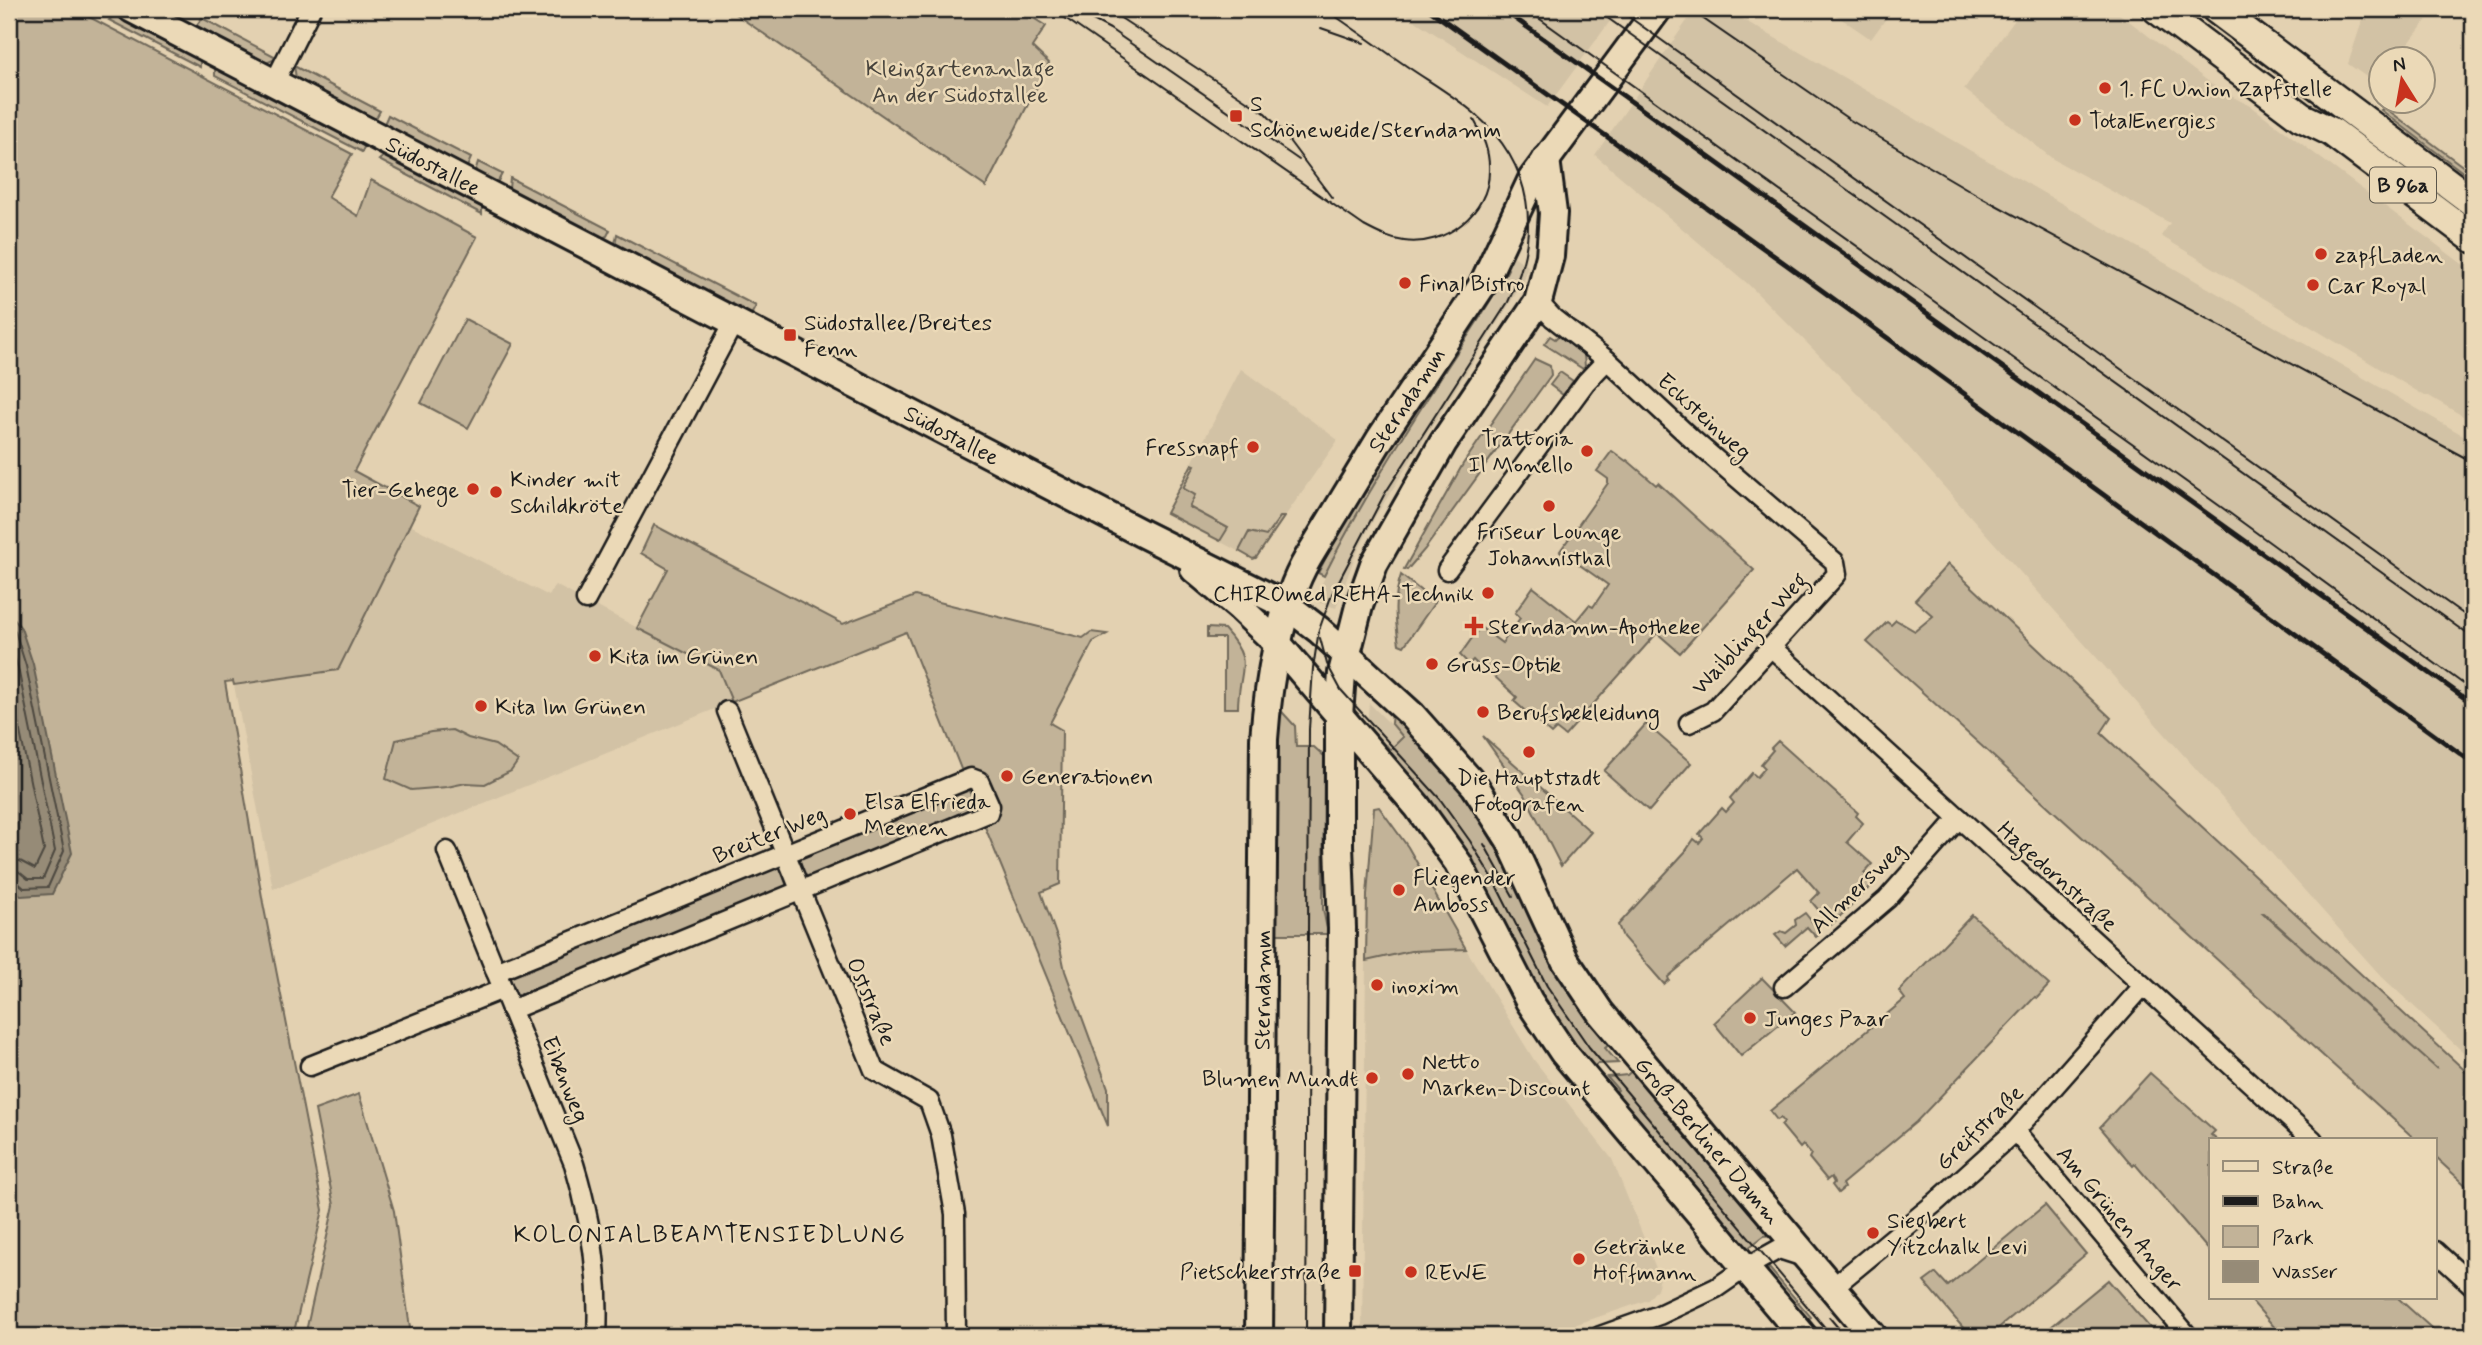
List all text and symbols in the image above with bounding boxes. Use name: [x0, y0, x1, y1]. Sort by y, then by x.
north arrow: [2366, 46, 2436, 116]
text: N: [2390, 51, 2408, 78]
park label: Kleingartenanlage An der Südostallee: [865, 55, 1055, 111]
place label: 1. FC Union Zapfstelle: [2119, 75, 2332, 105]
marker: 1. FC Union Zapfstelle: [2097, 80, 2113, 96]
place label: S Schöneweide/Sterndamm: [1250, 90, 1501, 146]
place label: TotalEnergies: [2089, 107, 2216, 139]
marker: S Schöneweide/Sterndamm: [1228, 108, 1244, 124]
marker: TotalEnergies: [2067, 112, 2083, 128]
street label: Südostallee: [380, 130, 486, 205]
road number: B 96a: [2370, 168, 2436, 202]
place label: zapfLaden: [2335, 241, 2443, 271]
marker: zapfLaden: [2313, 246, 2329, 262]
place label: Final Bistro: [1419, 270, 1525, 300]
place label: Car Royal: [2327, 272, 2426, 302]
marker: Final Bistro: [1397, 275, 1413, 291]
marker: Car Royal: [2305, 277, 2321, 293]
place label: Südostallee/Breites Fenn: [804, 309, 992, 365]
marker: Südostallee/Breites Fenn: [782, 327, 798, 343]
street label: Sterndamm: [1362, 342, 1454, 459]
street label: Ecksteinweg: [1649, 367, 1757, 469]
street label: Südostallee: [898, 399, 1004, 474]
place label: Trattoria Il Monello: [1468, 425, 1573, 481]
place label: Fressnapf: [1145, 434, 1239, 464]
marker: Fressnapf: [1245, 439, 1261, 455]
marker: Trattoria Il Monello: [1579, 443, 1595, 459]
place label: Kinder mit Schildkröte: [510, 466, 623, 522]
place label: Tier-Gehege: [341, 476, 459, 508]
marker: Tier-Gehege: [465, 481, 481, 497]
marker: Kinder mit Schildkröte: [488, 484, 504, 500]
marker: Friseur Lounge Johannisthal: [1541, 498, 1557, 514]
place label: Friseur Lounge Johannisthal: [1477, 518, 1622, 574]
street label: Waiblinger Weg: [1686, 566, 1817, 704]
place label: CHIROmed REHA-Technik: [1213, 580, 1474, 610]
marker: CHIROmed REHA-Technik: [1480, 585, 1496, 601]
place label: Sterndamm-Apotheke: [1488, 613, 1701, 644]
marker: Sterndamm-Apotheke: [1466, 618, 1482, 634]
place label: Kita im Grünen: [609, 643, 759, 673]
marker: Kita im Grünen: [587, 648, 603, 664]
place label: Gruss-Optik: [1446, 651, 1561, 681]
marker: Gruss-Optik: [1424, 656, 1440, 672]
place label: Kita Im Grünen: [495, 693, 646, 723]
marker: Kita Im Grünen: [473, 698, 489, 714]
place label: Berufsbekleidung: [1497, 699, 1660, 731]
marker: Berufsbekleidung: [1475, 704, 1491, 720]
marker: Die Hauptstadt Fotografen: [1521, 744, 1537, 760]
place label: Generationen: [1021, 763, 1153, 793]
place label: Die Hauptstadt Fotografen: [1457, 764, 1601, 822]
marker: Generationen: [999, 768, 1015, 784]
place label: Elsa Elfrieda Meenen: [864, 788, 991, 844]
street label: Breiter Weg: [709, 800, 831, 872]
marker: Elsa Elfrieda Meenen: [842, 806, 858, 822]
street label: Hagedornstraße: [1989, 815, 2123, 941]
street label: Allmersweg: [1805, 836, 1912, 941]
place label: Fliegender Amboss: [1413, 864, 1516, 920]
marker: Fliegender Amboss: [1391, 882, 1407, 898]
street label: Sterndamm: [1248, 930, 1279, 1050]
street label: Oststraße: [838, 953, 902, 1050]
place label: inoxim: [1391, 972, 1459, 1002]
marker: inoxim: [1369, 977, 1385, 993]
place label: Junges Paar: [1764, 1005, 1889, 1037]
marker: Junges Paar: [1742, 1010, 1758, 1026]
street label: Eibenweg: [531, 1032, 595, 1128]
place label: Netto Marken-Discount: [1422, 1048, 1590, 1104]
street label: Groß-Berliner Damm: [1627, 1051, 1786, 1232]
place label: Blumen Mundt: [1202, 1065, 1358, 1095]
marker: Netto Marken-Discount: [1400, 1066, 1416, 1082]
marker: Blumen Mundt: [1364, 1070, 1380, 1086]
street label: Greifstraße: [1930, 1079, 2031, 1178]
legend: [2209, 1138, 2436, 1300]
street label: Am Grünen Anger: [2049, 1140, 2189, 1299]
text: Straße: [2272, 1154, 2334, 1182]
text: Bahn: [2272, 1188, 2324, 1216]
place label: Siegbert Yitzchalk Levi: [1887, 1207, 2028, 1263]
district label: KOLONIALBEAMTENSIEDLUNG: [513, 1220, 907, 1251]
text: Park: [2272, 1224, 2314, 1252]
marker: Siegbert Yitzchalk Levi: [1865, 1225, 1881, 1241]
place label: Getränke Hoffmann: [1593, 1233, 1697, 1289]
marker: Getränke Hoffmann: [1571, 1251, 1587, 1267]
place label: Pietschkerstraße: [1180, 1258, 1341, 1288]
text: Wasser: [2272, 1258, 2338, 1286]
place label: REWE: [1425, 1259, 1487, 1289]
marker: Pietschkerstraße: [1347, 1263, 1363, 1279]
marker: REWE: [1403, 1264, 1419, 1280]

